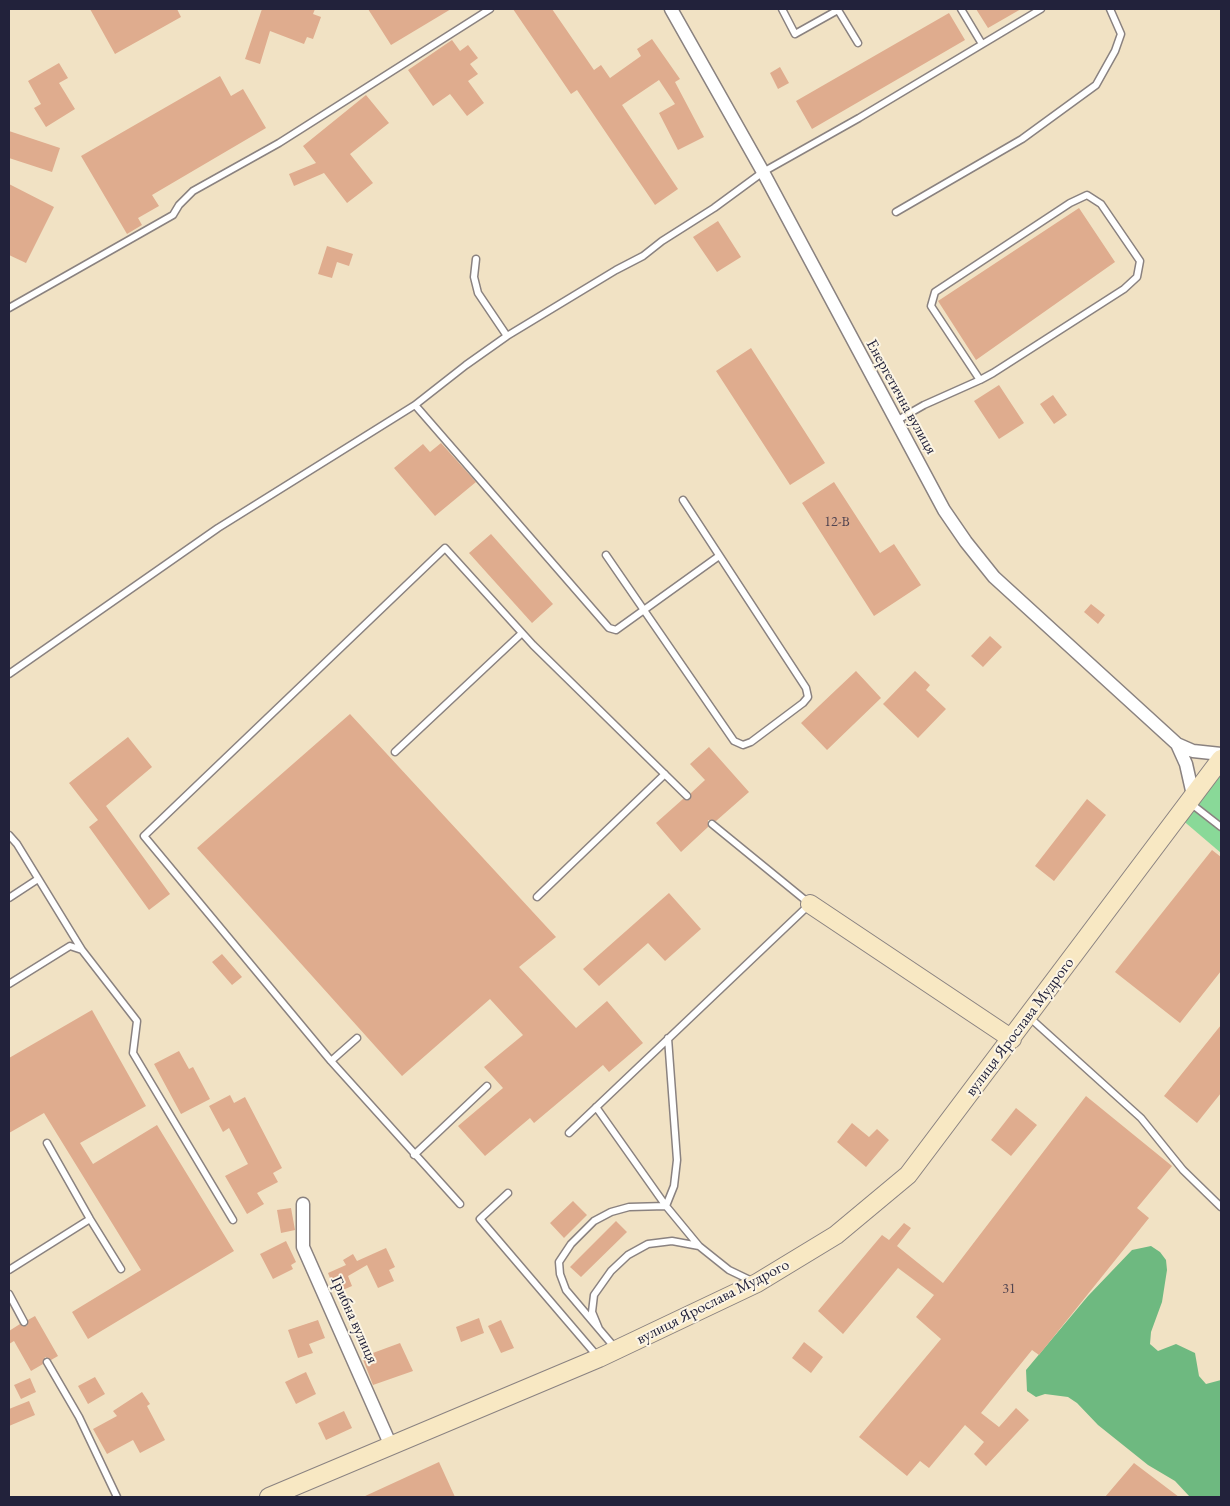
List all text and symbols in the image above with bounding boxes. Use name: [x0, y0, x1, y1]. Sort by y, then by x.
street label: Енергетична вулиця: [861, 336, 941, 458]
house number: 12-В: [824, 514, 850, 530]
street label: вулиця Ярослава Мудрого: [962, 954, 1078, 1100]
street label: вулиця Ярослава Мудрого: [633, 1255, 793, 1349]
street label: Грибна вулиця: [326, 1273, 382, 1367]
house number: 31: [1002, 1281, 1016, 1297]

